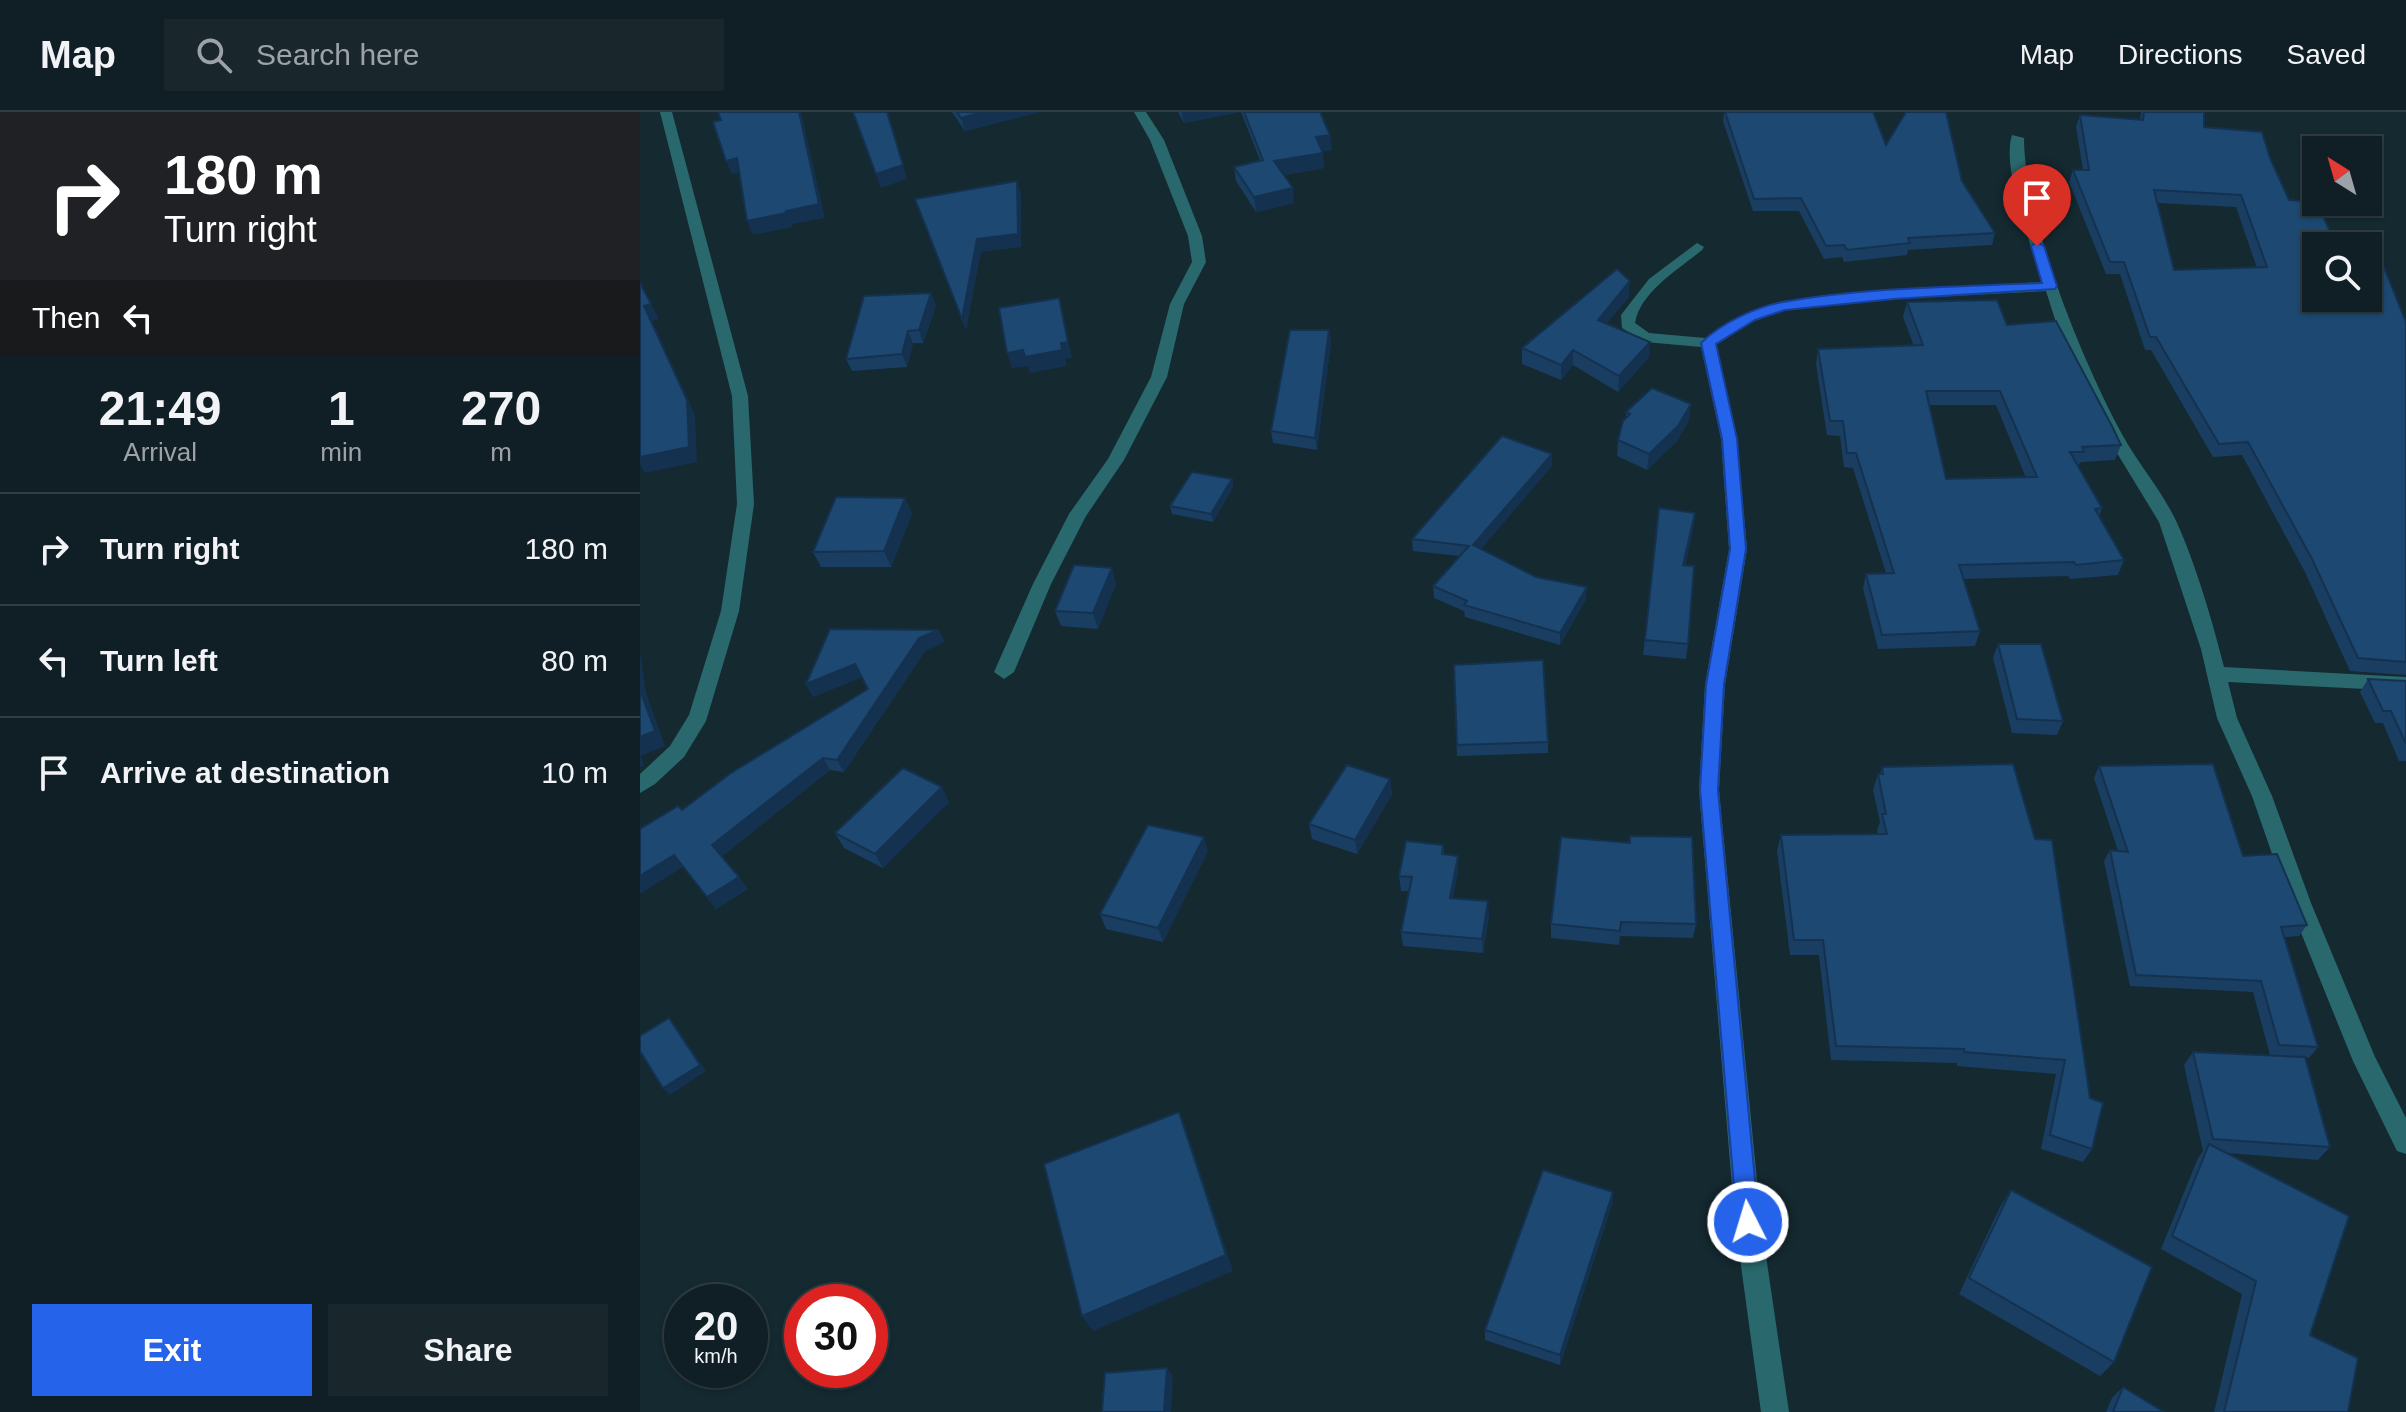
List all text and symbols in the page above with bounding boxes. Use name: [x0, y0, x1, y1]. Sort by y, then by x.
search box: [164, 19, 724, 91]
icon: search: [192, 33, 236, 77]
text: Map: [40, 34, 116, 76]
text: Search here: [256, 38, 419, 71]
text: Map: [2020, 39, 2074, 70]
text: Directions: [2118, 39, 2243, 70]
text: Saved: [2287, 39, 2366, 70]
north arrow: [2302, 136, 2382, 216]
map controls: [2302, 136, 2382, 312]
text: 180 m: [164, 143, 323, 206]
icon: right: [32, 144, 136, 248]
pin: [2003, 164, 2071, 246]
icon: arrive: [2015, 176, 2059, 220]
text: Turn right: [164, 209, 317, 250]
button: search: [2302, 232, 2382, 312]
icon: left: [116, 296, 160, 340]
text: Then: [32, 301, 100, 334]
text: 21:49: [99, 382, 222, 435]
text: 1: [328, 382, 355, 435]
text: 270: [461, 382, 541, 435]
text: Arrival: [123, 437, 197, 467]
text: min: [320, 437, 362, 467]
text: m: [490, 437, 512, 467]
icon: right: [32, 527, 76, 571]
text: Turn right: [100, 532, 239, 565]
text: 180 m: [525, 532, 608, 565]
icon: left: [32, 639, 76, 683]
text: Turn left: [100, 644, 218, 677]
text: 80 m: [541, 644, 608, 677]
icon: arrive: [32, 751, 76, 795]
text: Arrive at destination: [100, 756, 390, 789]
text: 10 m: [541, 756, 608, 789]
position arrow: [1706, 1180, 1790, 1264]
speed limit sign: 30: [784, 1284, 888, 1388]
button: Exit: [32, 1304, 312, 1396]
button: Share: [328, 1304, 608, 1396]
text: 20: [694, 1304, 738, 1348]
text: km/h: [694, 1345, 738, 1367]

